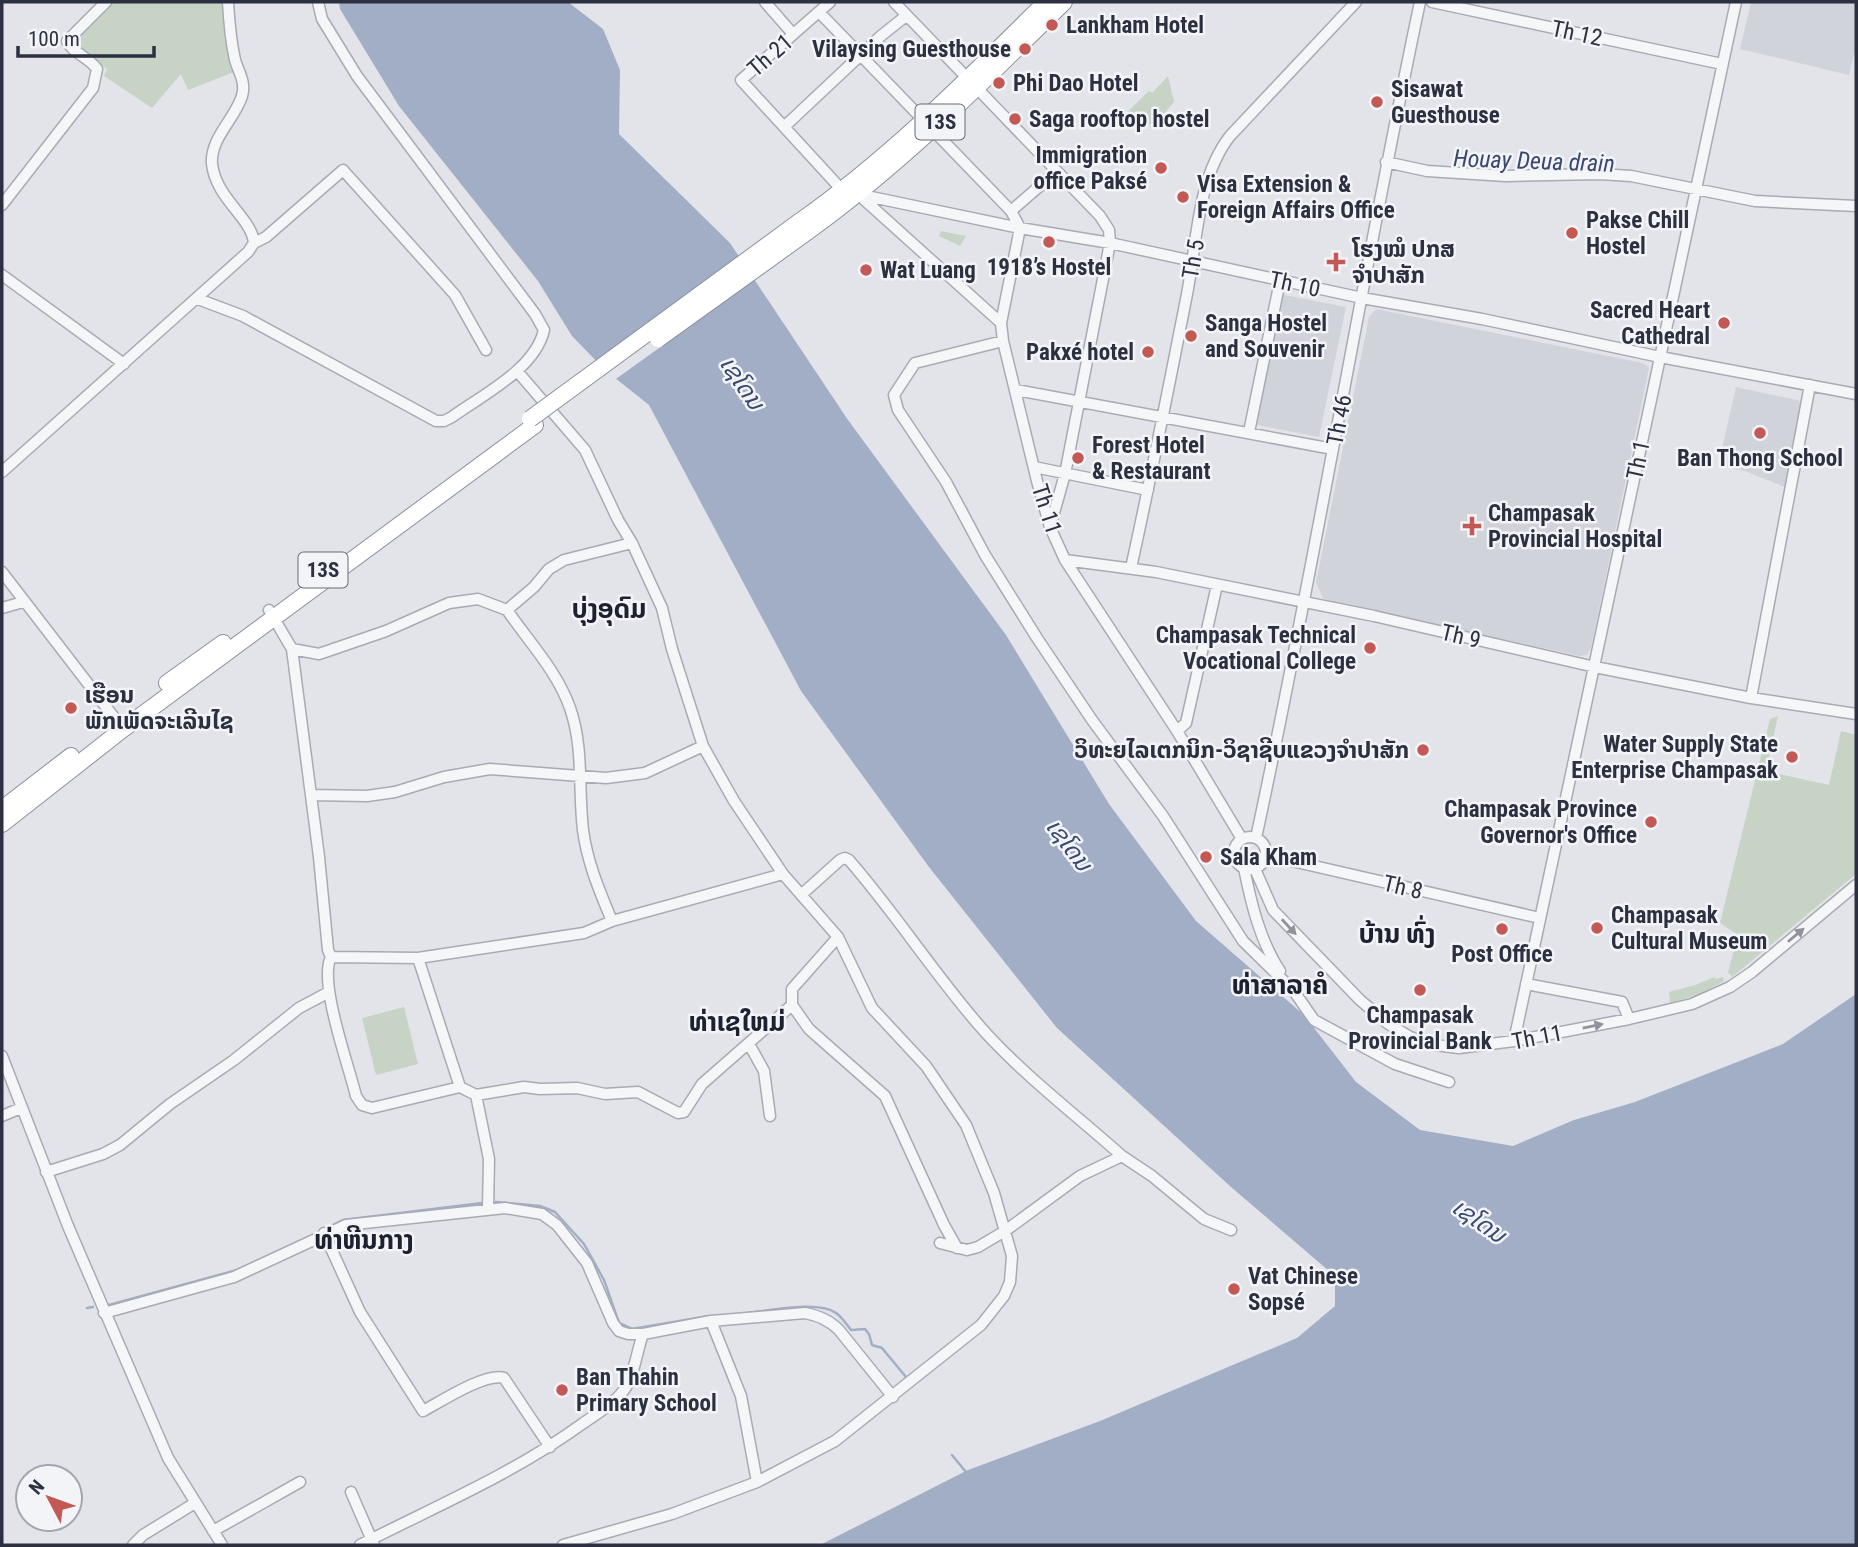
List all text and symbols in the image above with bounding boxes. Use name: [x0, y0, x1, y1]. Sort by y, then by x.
place label: Lankham Hotel: [1066, 12, 1204, 39]
scale bar: [18, 14, 154, 58]
street label: Th 12: [1549, 15, 1605, 52]
marker: Lankham Hotel: [1044, 17, 1060, 33]
text: 100 m: [28, 27, 80, 51]
street label: Th 21: [742, 28, 798, 82]
place label: Vilaysing Guesthouse: [812, 36, 1011, 63]
marker: Vilaysing Guesthouse: [1017, 41, 1033, 57]
place label: Phi Dao Hotel: [1013, 70, 1138, 97]
marker: Phi Dao Hotel: [991, 75, 1007, 91]
place label: Sisawat Guesthouse: [1391, 76, 1500, 129]
marker: Sisawat Guesthouse: [1369, 94, 1385, 110]
road number: 13S: [916, 104, 964, 140]
place label: Saga rooftop hostel: [1029, 106, 1210, 133]
marker: Saga rooftop hostel: [1007, 111, 1023, 127]
place label: Immigration office Paksé: [1034, 142, 1147, 195]
water label: Houay Deua drain: [1453, 144, 1615, 178]
marker: Immigration office Paksé: [1153, 160, 1169, 176]
place label: Visa Extension & Foreign Affairs Office: [1197, 171, 1395, 224]
marker: Visa Extension & Foreign Affairs Office: [1175, 189, 1191, 205]
place label: Pakse Chill Hostel: [1586, 207, 1689, 260]
marker: Pakse Chill Hostel: [1564, 225, 1580, 241]
marker: 1918’s Hostel: [1041, 234, 1057, 250]
place label: ໂຮງໝໍ ປກສ ຈຳປາສັກ: [1351, 236, 1455, 289]
street label: Th 5: [1177, 237, 1210, 281]
marker: ໂຮງໝໍ ປກສ ຈຳປາສັກ: [1326, 252, 1346, 272]
place label: 1918’s Hostel: [987, 254, 1111, 281]
place label: Wat Luang: [880, 257, 976, 284]
marker: Wat Luang: [858, 262, 874, 278]
street label: Th 10: [1267, 266, 1323, 303]
place label: Sacred Heart Cathedral: [1590, 297, 1710, 350]
place label: Sanga Hostel and Souvenir: [1205, 310, 1327, 363]
marker: Sacred Heart Cathedral: [1716, 315, 1732, 331]
marker: Sanga Hostel and Souvenir: [1183, 328, 1199, 344]
place label: Pakxé hotel: [1026, 339, 1134, 366]
marker: Pakxé hotel: [1140, 344, 1156, 360]
water label: ເຊໂດນ: [714, 351, 771, 417]
street label: Th 46: [1321, 392, 1358, 448]
marker: Ban Thong School: [1752, 425, 1768, 441]
place label: Forest Hotel & Restaurant: [1092, 432, 1210, 485]
street label: Th 1: [1621, 438, 1656, 482]
place label: Ban Thong School: [1677, 445, 1843, 472]
marker: Forest Hotel & Restaurant: [1070, 450, 1086, 466]
street label: Th 11: [1026, 481, 1067, 538]
place label: Champasak Provincial Hospital: [1488, 500, 1662, 553]
marker: Champasak Provincial Hospital: [1462, 516, 1482, 536]
road number: 13S: [298, 552, 348, 588]
district label: ບຸ່ງອຸດົມ: [572, 594, 646, 626]
street label: Th 9: [1439, 619, 1483, 654]
place label: Champasak Technical Vocational College: [1156, 622, 1356, 675]
marker: Champasak Technical Vocational College: [1362, 640, 1378, 656]
place label: ເຮືອນ ພັກເພັດຈະເລີນໄຊ: [85, 682, 234, 735]
marker: ເຮືອນ ພັກເພັດຈະເລີນໄຊ: [63, 700, 79, 716]
place label: Water Supply State Enterprise Champasak: [1571, 731, 1779, 784]
place label: ວິທະຍໄລເຕກນິກ-ວິຊາຊີບແຂວງຈໍາປາສັກ: [1075, 737, 1409, 764]
marker: ວິທະຍໄລເຕກນິກ-ວິຊາຊີບແຂວງຈໍາປາສັກ: [1415, 742, 1431, 758]
marker: Water Supply State Enterprise Champasak: [1784, 749, 1800, 765]
place label: Champasak Province Governor's Office: [1444, 796, 1637, 849]
water label: ເຊໂດນ: [1040, 813, 1099, 878]
marker: Champasak Province Governor's Office: [1643, 814, 1659, 830]
place label: Sala Kham: [1220, 844, 1317, 871]
marker: Sala Kham: [1198, 849, 1214, 865]
street label: Th 8: [1381, 870, 1425, 905]
place label: Champasak Cultural Museum: [1611, 902, 1767, 955]
district label: ບ້ານ ທົ່ງ: [1359, 915, 1435, 949]
one-way arrow: [1281, 918, 1297, 935]
marker: Champasak Cultural Museum: [1589, 920, 1605, 936]
marker: Post Office: [1494, 921, 1510, 937]
one-way arrow: [1787, 927, 1805, 943]
place label: Post Office: [1451, 941, 1553, 968]
district label: ທ່າສາລາຄໍ: [1232, 970, 1328, 1000]
marker: Champasak Provincial Bank: [1412, 982, 1428, 998]
place label: Champasak Provincial Bank: [1348, 1002, 1493, 1055]
district label: ທ່າເຊໃຫມ່: [689, 1007, 785, 1037]
street label: Th 11: [1509, 1019, 1565, 1056]
one-way arrow: [1582, 1020, 1604, 1031]
water label: ເຊໂດນ: [1447, 1193, 1513, 1250]
district label: ທ່າຫີນກາງ: [314, 1225, 414, 1255]
place label: Vat Chinese Sopsé: [1248, 1263, 1358, 1316]
marker: Vat Chinese Sopsé: [1226, 1281, 1242, 1297]
place label: Ban Thahin Primary School: [576, 1364, 717, 1417]
marker: Ban Thahin Primary School: [554, 1382, 570, 1398]
north arrow: [14, 1463, 84, 1533]
text: N: [24, 1475, 49, 1499]

